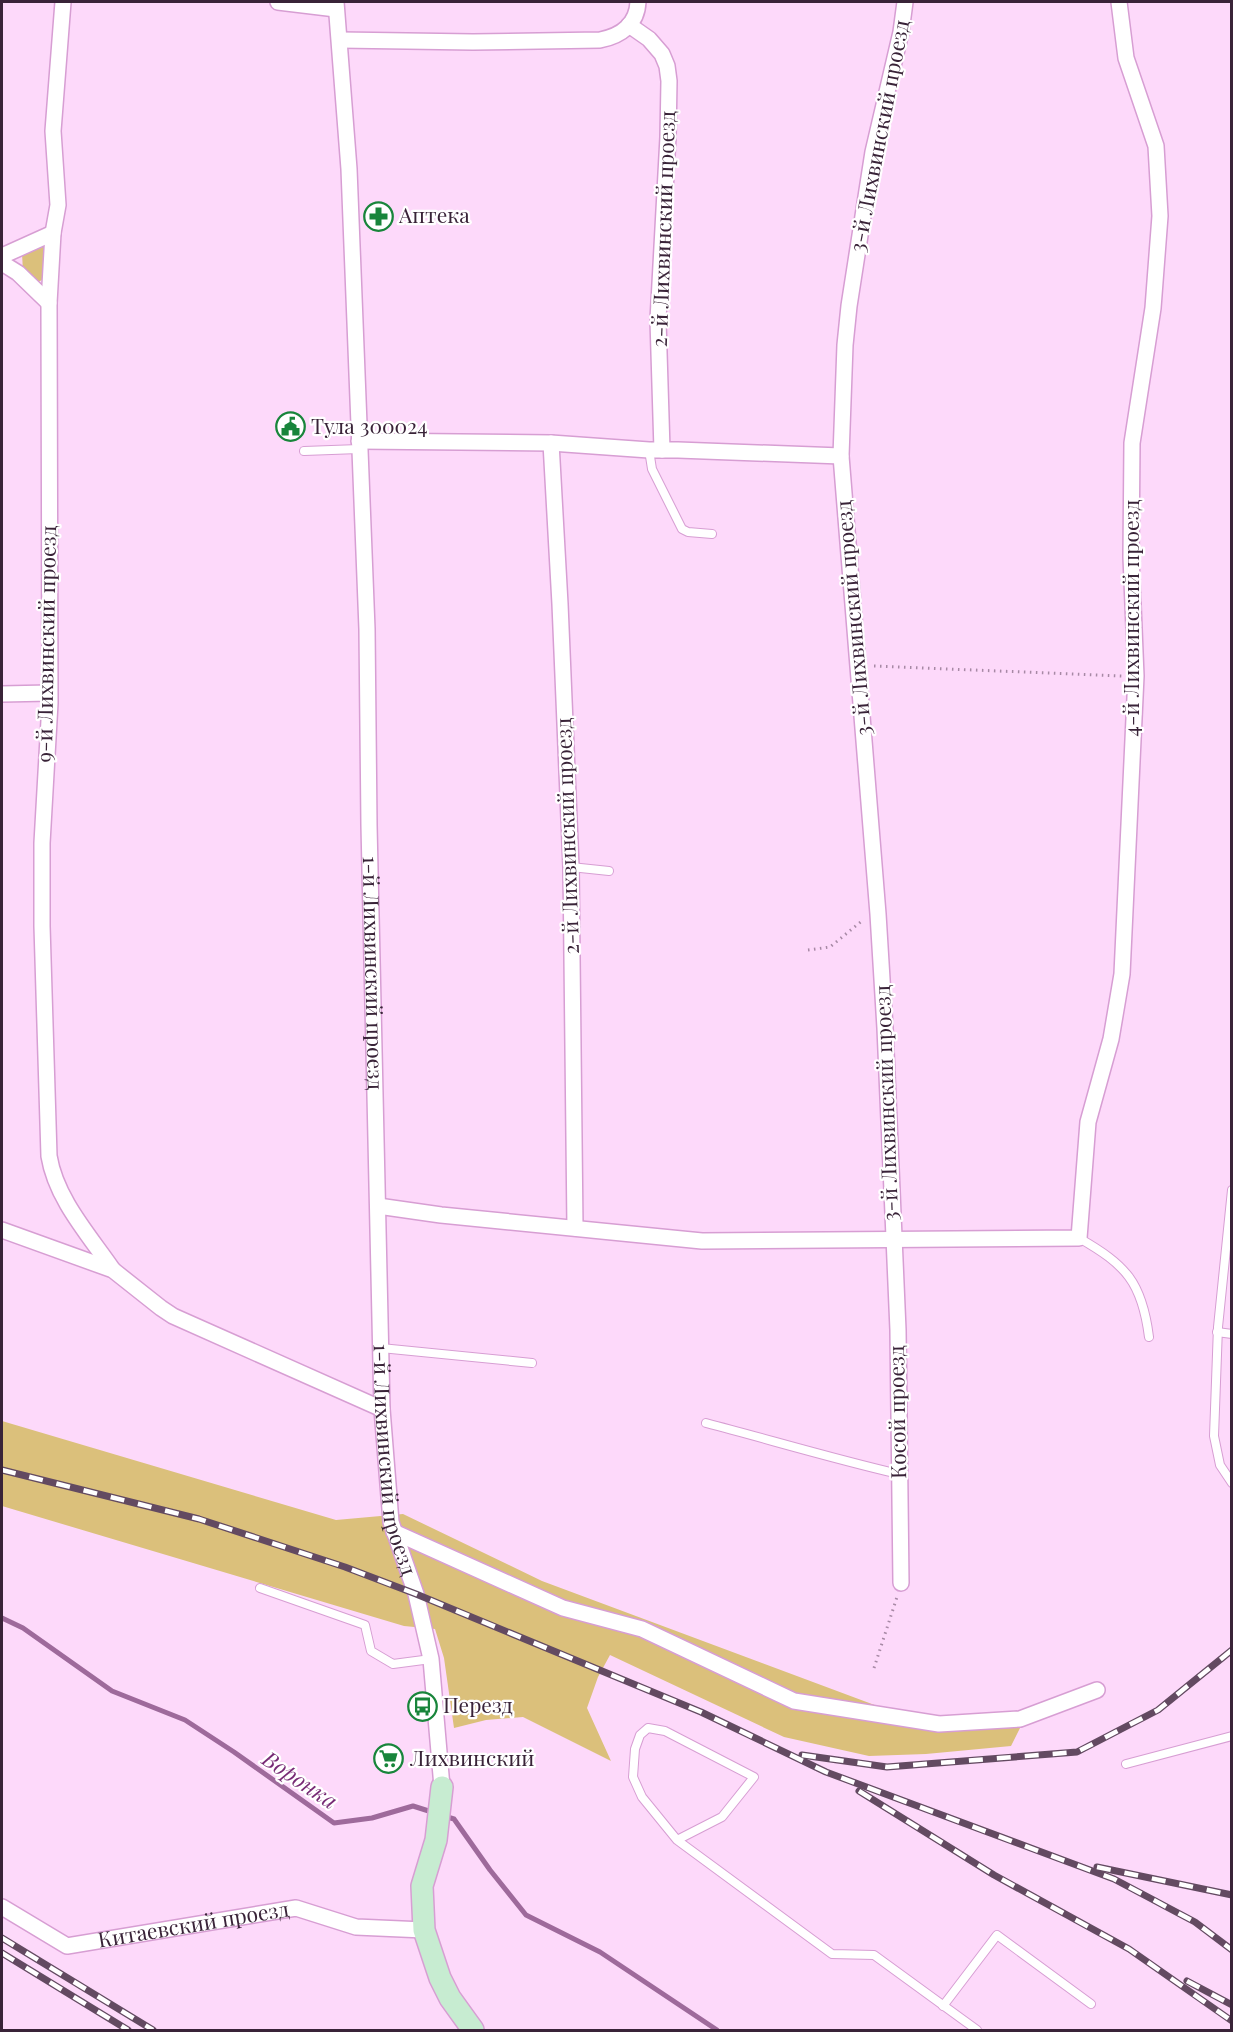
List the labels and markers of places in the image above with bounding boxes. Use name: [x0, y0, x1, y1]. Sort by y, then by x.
pharmacy icon: Аптека: [362, 200, 394, 232]
place label: Аптека: [398, 200, 470, 228]
public building icon: Тула 300024: [274, 411, 306, 443]
place label: Тула 300024: [311, 411, 428, 439]
bus stop icon: Перезд: [406, 1690, 438, 1722]
place label: Перезд: [443, 1690, 513, 1718]
supermarket icon: Лихвинский: [373, 1743, 405, 1775]
place label: Лихвинский: [409, 1743, 534, 1771]

